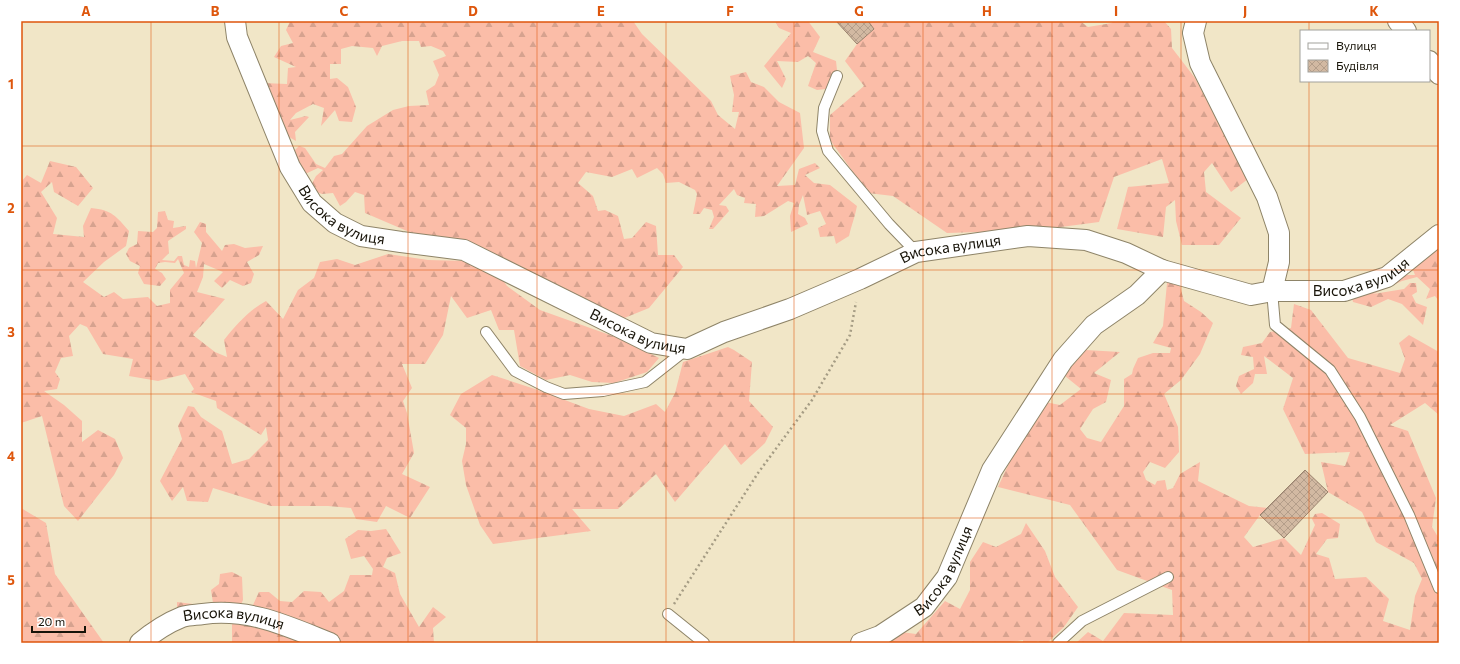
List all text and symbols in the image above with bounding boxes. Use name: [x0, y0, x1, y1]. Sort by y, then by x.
text: A: [81, 3, 91, 19]
text: B: [211, 3, 220, 19]
text: C: [340, 3, 349, 19]
text: D: [468, 3, 478, 19]
text: E: [597, 3, 605, 19]
text: F: [726, 3, 734, 19]
text: G: [854, 3, 864, 19]
text: H: [982, 3, 992, 19]
text: I: [1114, 3, 1118, 19]
text: J: [1243, 3, 1247, 19]
text: K: [1369, 3, 1379, 19]
legend: [1300, 30, 1430, 82]
text: Вулиця: [1336, 38, 1377, 52]
text: Будівля: [1336, 58, 1379, 72]
text: 1: [8, 76, 14, 92]
street label: Висока вулиця: [295, 182, 386, 247]
text: 2: [7, 200, 15, 216]
street label: Висока вулиця: [897, 230, 1002, 266]
street label: Висока вулиця: [1313, 253, 1412, 299]
street label: Висока вулиця: [587, 304, 687, 357]
text: 3: [7, 324, 15, 340]
text: 4: [7, 448, 15, 464]
street label: Висока вулиця: [910, 523, 976, 619]
text: 5: [7, 572, 15, 588]
street label: Висока вулиця: [181, 603, 287, 633]
scale bar: [32, 608, 85, 634]
text: 20 m: [38, 614, 65, 628]

